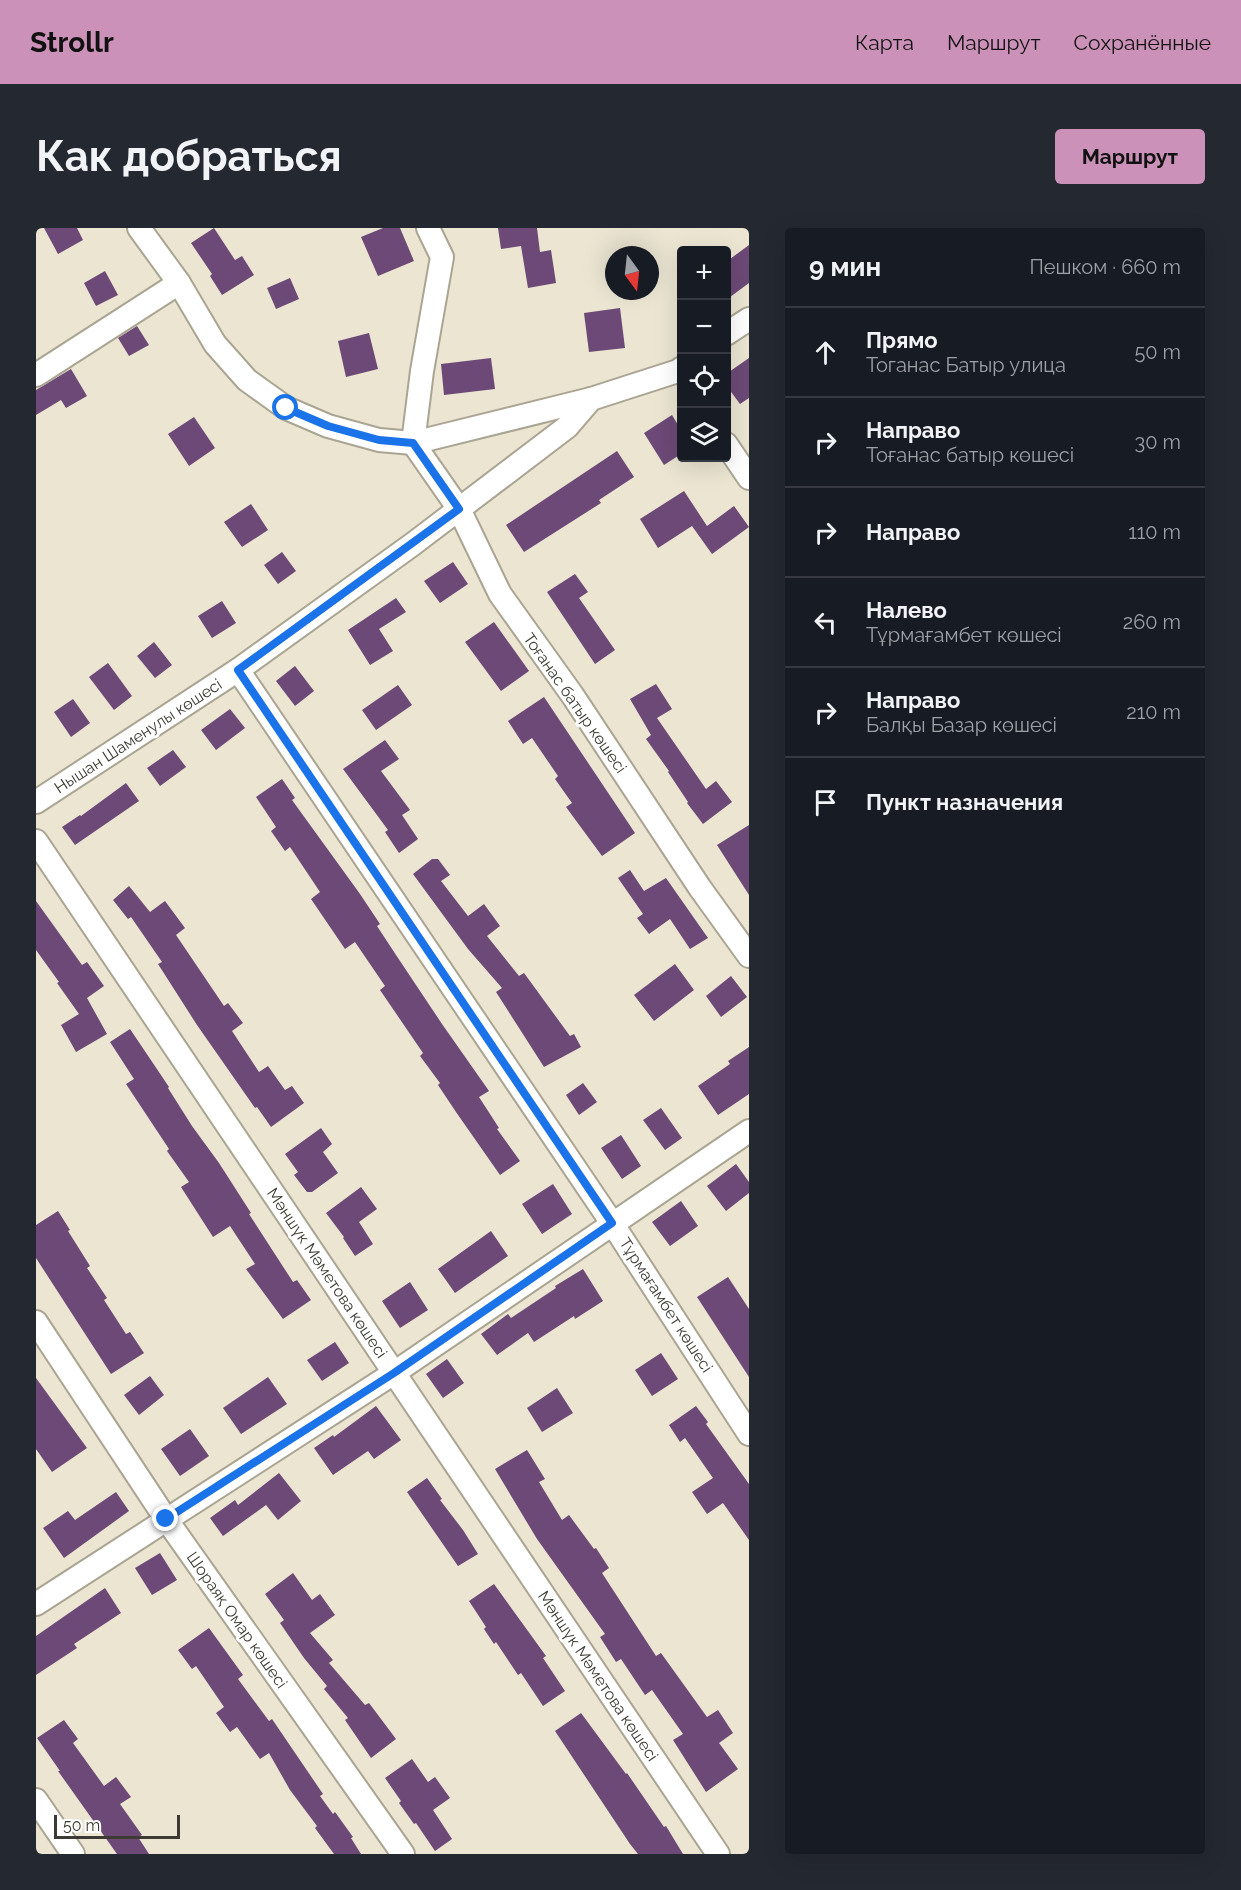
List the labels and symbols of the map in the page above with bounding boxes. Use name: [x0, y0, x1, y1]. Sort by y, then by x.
north arrow: [605, 246, 659, 300]
route start: [272, 394, 298, 420]
street label: Тоғанас батыр көшесі: [519, 629, 631, 777]
street label: Нышан Шаменулы көшесі: [51, 675, 225, 797]
street label: Мәншүк Мәметова көшесі: [263, 1184, 391, 1362]
street label: Тұрмағамбет көшесі: [615, 1234, 717, 1376]
route end: [152, 1505, 178, 1531]
street label: Шораяқ Омар көшесі: [183, 1548, 291, 1692]
street label: Мәншүк Мәметова көшесі: [534, 1587, 662, 1765]
scale bar: [54, 1812, 180, 1840]

